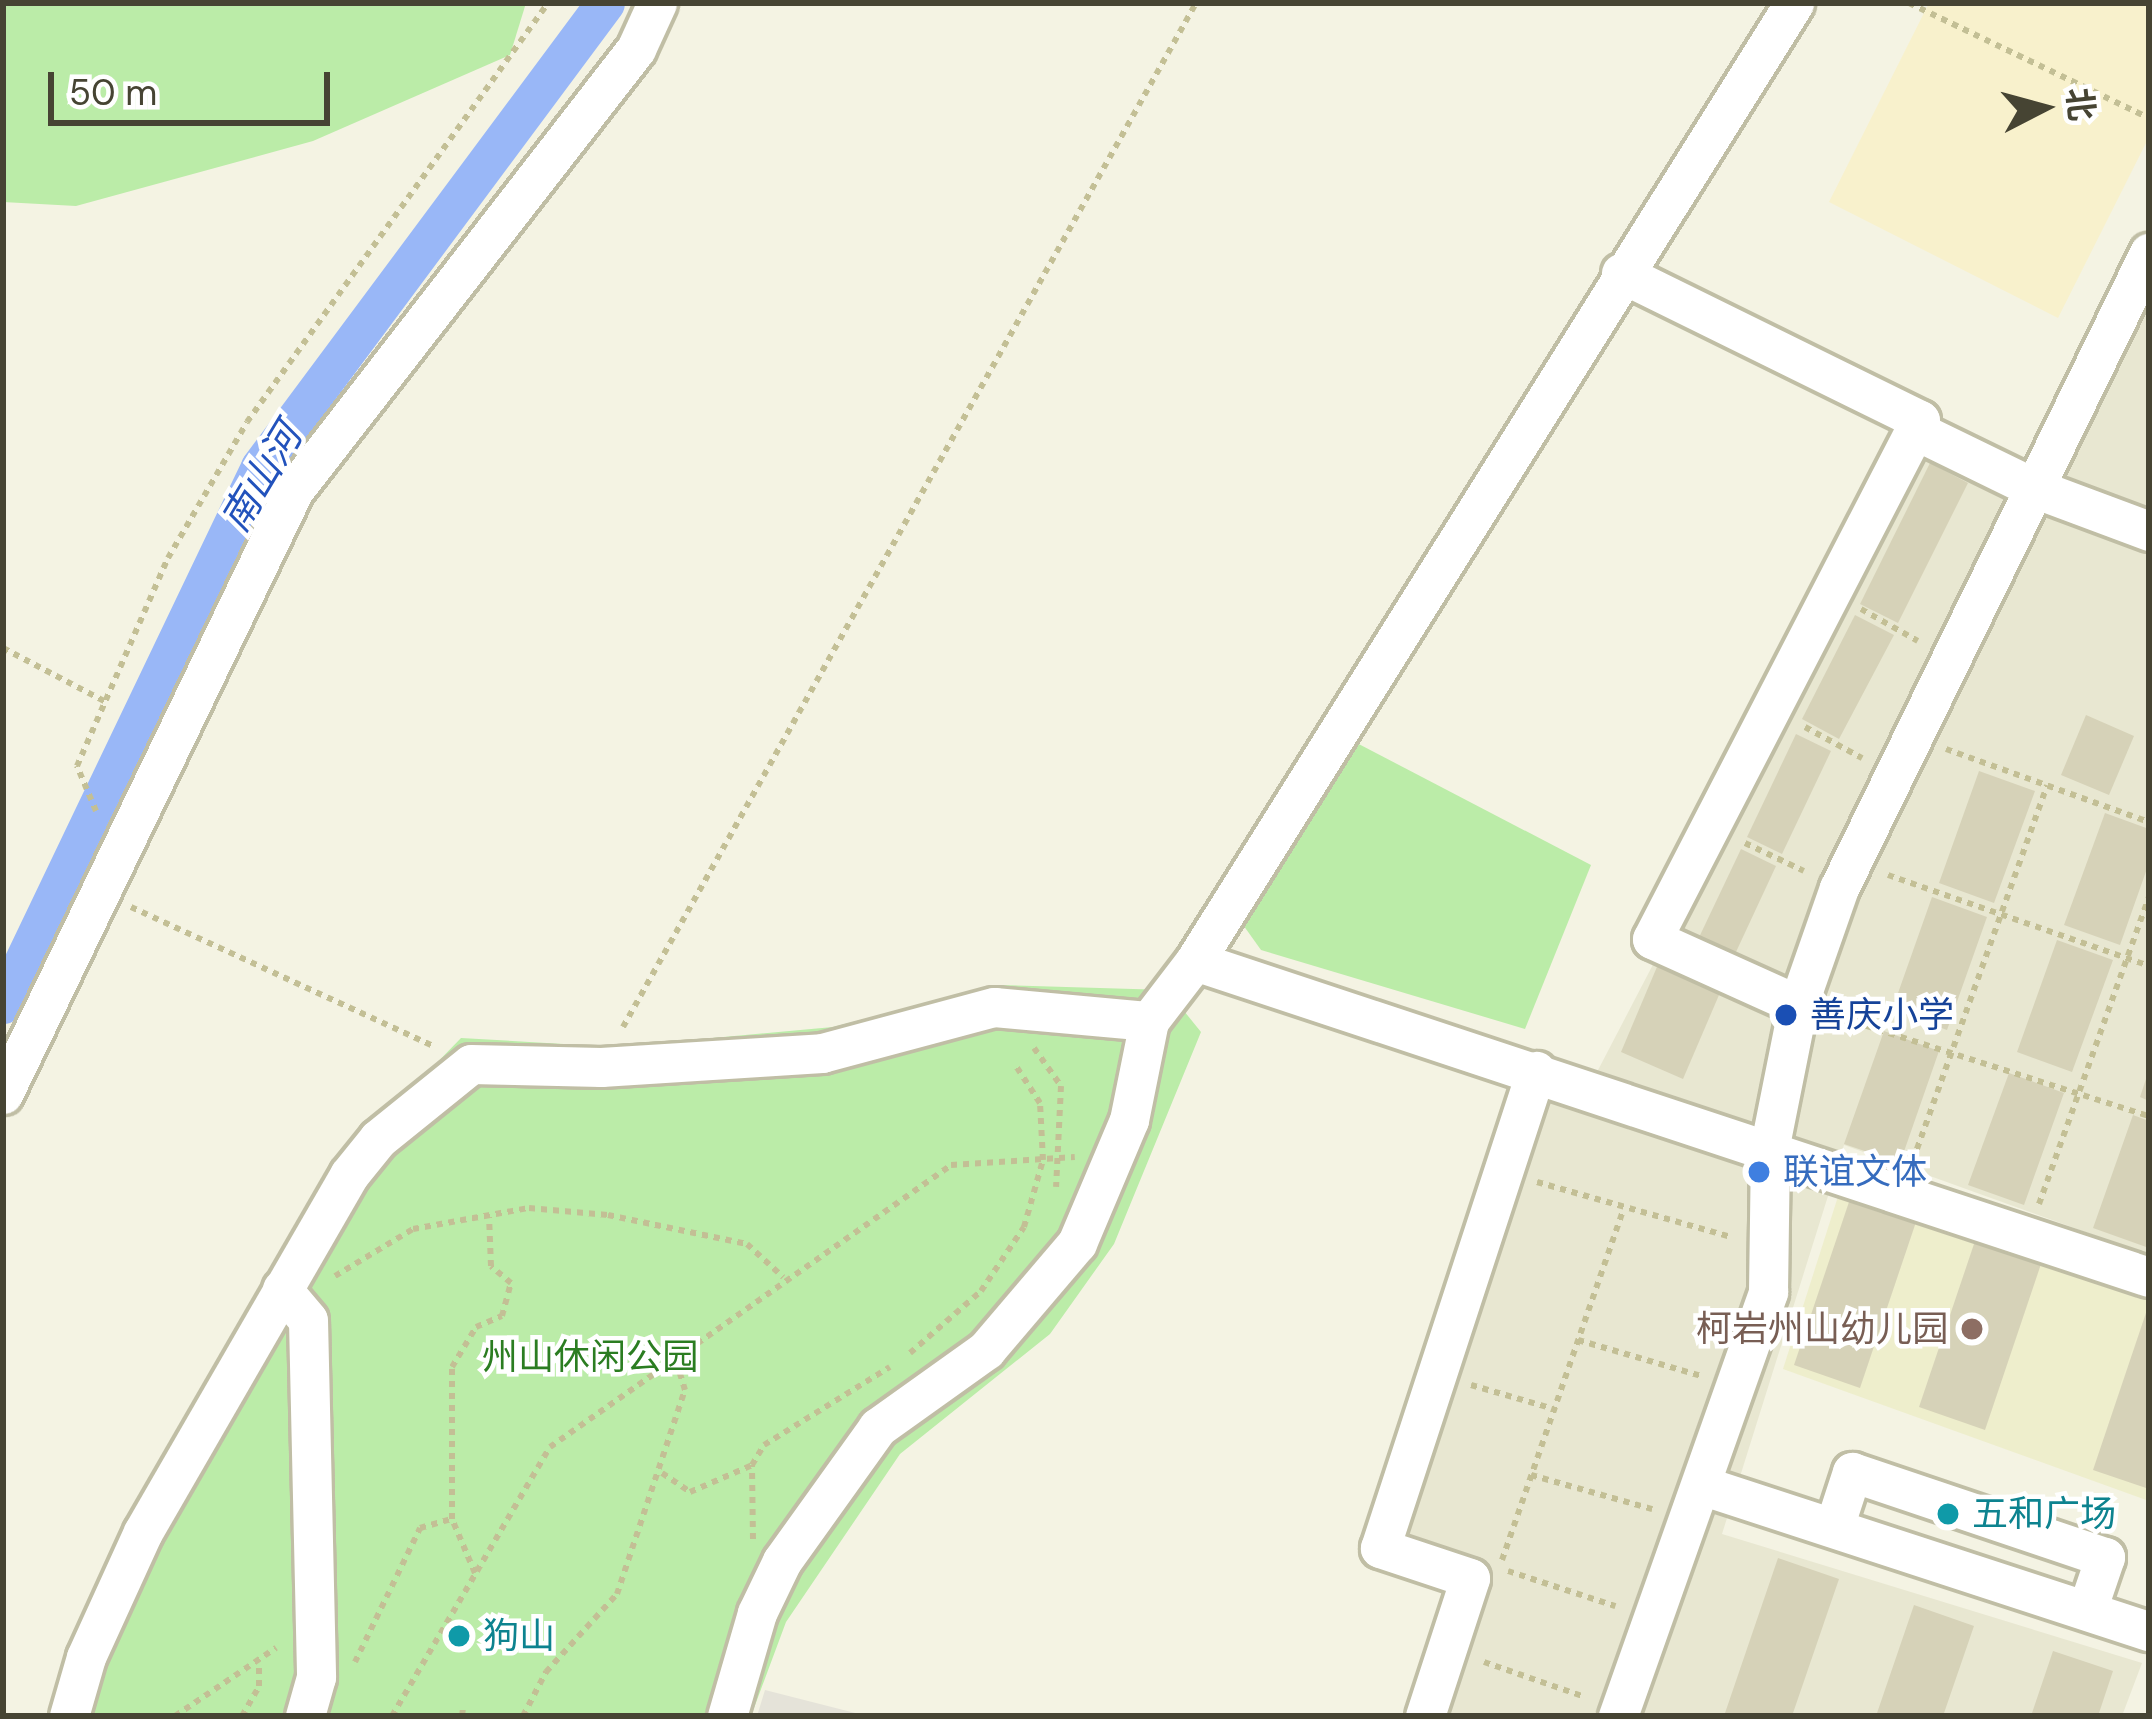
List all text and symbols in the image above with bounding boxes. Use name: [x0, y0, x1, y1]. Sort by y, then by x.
scale bar: [54, 48, 336, 122]
north arrow: [1984, 48, 2104, 168]
text: 50 m: [69, 69, 157, 116]
text: 北: [2057, 86, 2103, 123]
water label: 南山河: [212, 416, 312, 540]
place label: 善庆小学: [1810, 993, 1954, 1037]
marker: 善庆小学: [1773, 1002, 1799, 1028]
place label: 联谊文体: [1783, 1150, 1927, 1194]
marker: 联谊文体: [1746, 1159, 1772, 1185]
place label: 柯岩州山幼儿园: [1696, 1307, 1948, 1351]
marker: 柯岩州山幼儿园: [1959, 1316, 1985, 1342]
park label: 州山休闲公园: [482, 1335, 698, 1379]
place label: 五和广场: [1972, 1492, 2116, 1536]
marker: 五和广场: [1935, 1501, 1961, 1527]
place label: 狗山: [483, 1614, 555, 1658]
marker: 狗山: [446, 1623, 472, 1649]

